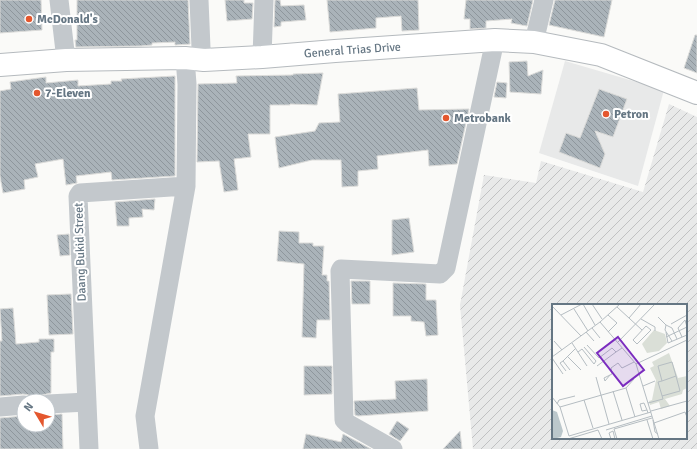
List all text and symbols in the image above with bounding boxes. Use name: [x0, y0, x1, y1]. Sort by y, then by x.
place label: McDonald's: [37, 12, 99, 27]
marker: McDonald's: [24, 14, 34, 24]
street label: General Trias Drive: [303, 39, 401, 62]
place label: 7-Eleven: [45, 86, 91, 101]
marker: 7-Eleven: [32, 88, 42, 98]
place label: Petron: [614, 107, 649, 122]
marker: Petron: [601, 109, 611, 119]
place label: Metrobank: [454, 111, 511, 126]
marker: Metrobank: [441, 113, 451, 123]
street label: Daang Bukid Street: [71, 202, 90, 302]
inset map: [552, 304, 687, 439]
north arrow: [16, 393, 56, 433]
text: N: [21, 400, 36, 414]

